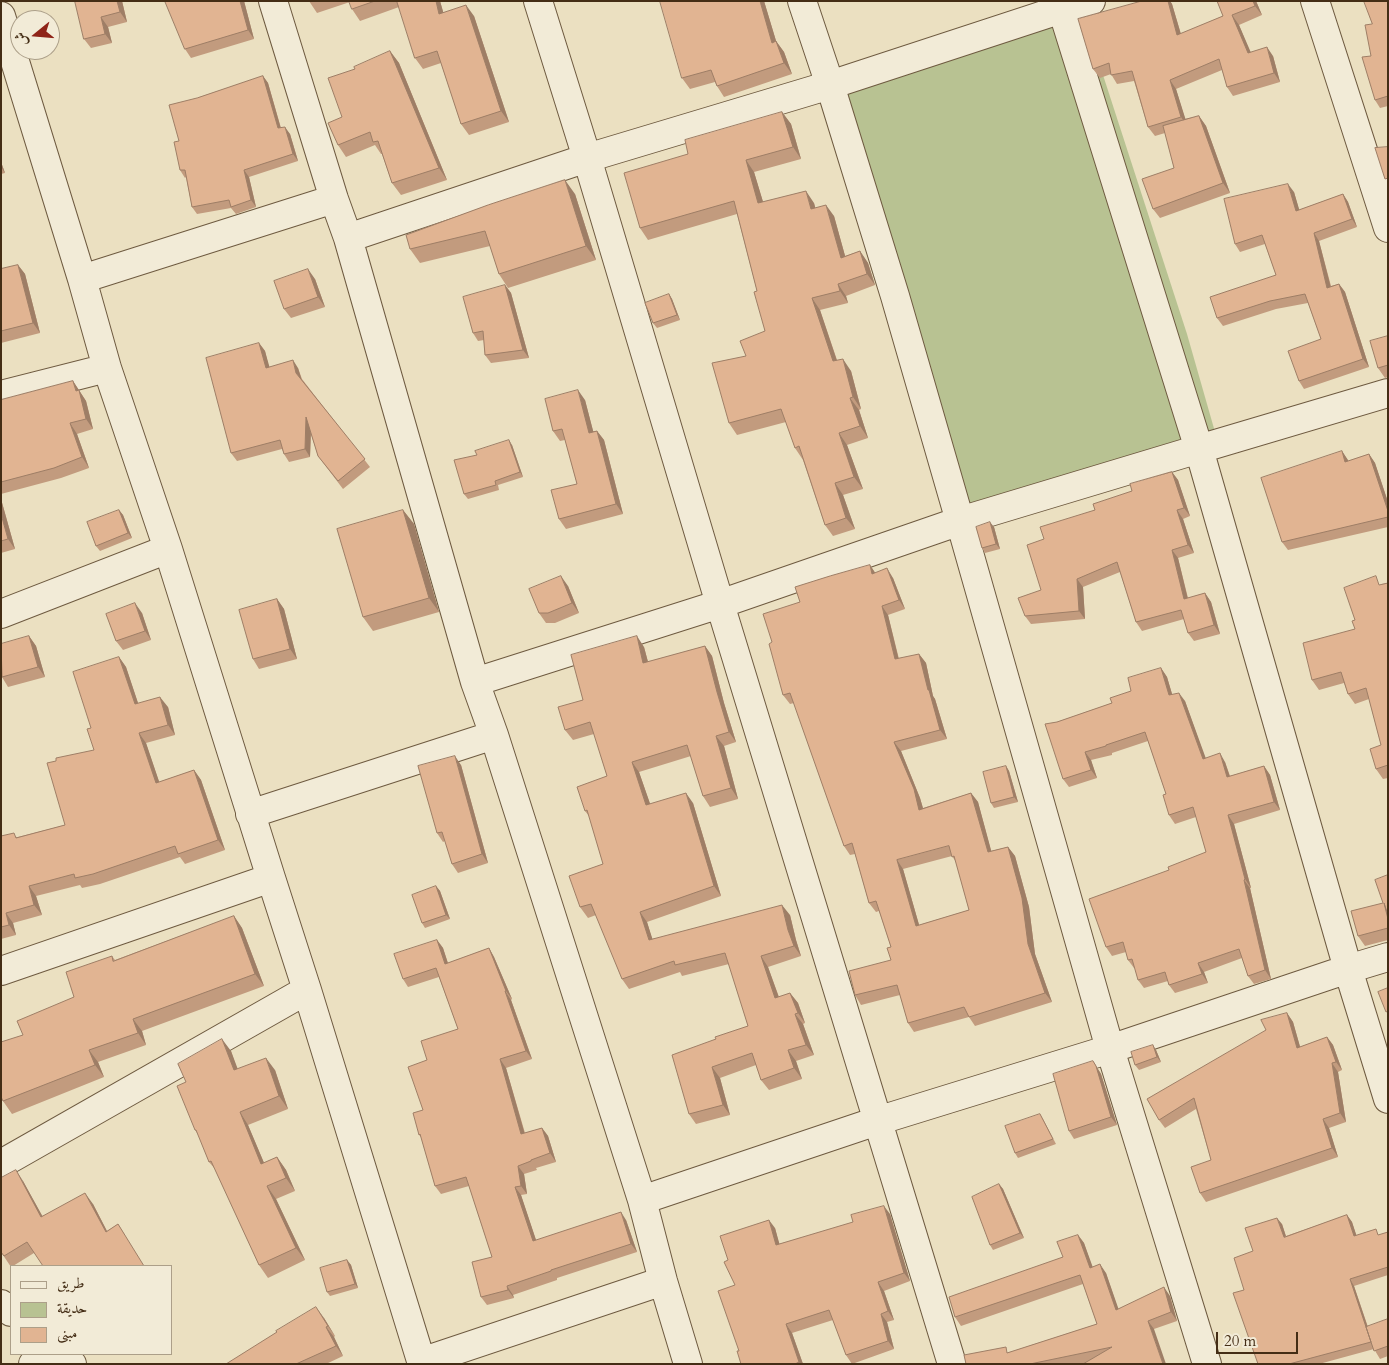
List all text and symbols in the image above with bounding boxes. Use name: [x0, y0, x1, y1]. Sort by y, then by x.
north arrow: [10, 10, 60, 60]
text: ش: [10, 30, 32, 49]
legend: [10, 1265, 172, 1355]
text: طريق: [57, 1273, 84, 1293]
text: حديقة: [57, 1298, 87, 1318]
scale bar: [1219, 1322, 1302, 1354]
text: مبنى: [57, 1323, 77, 1343]
text: 20 m: [1224, 1331, 1256, 1351]

